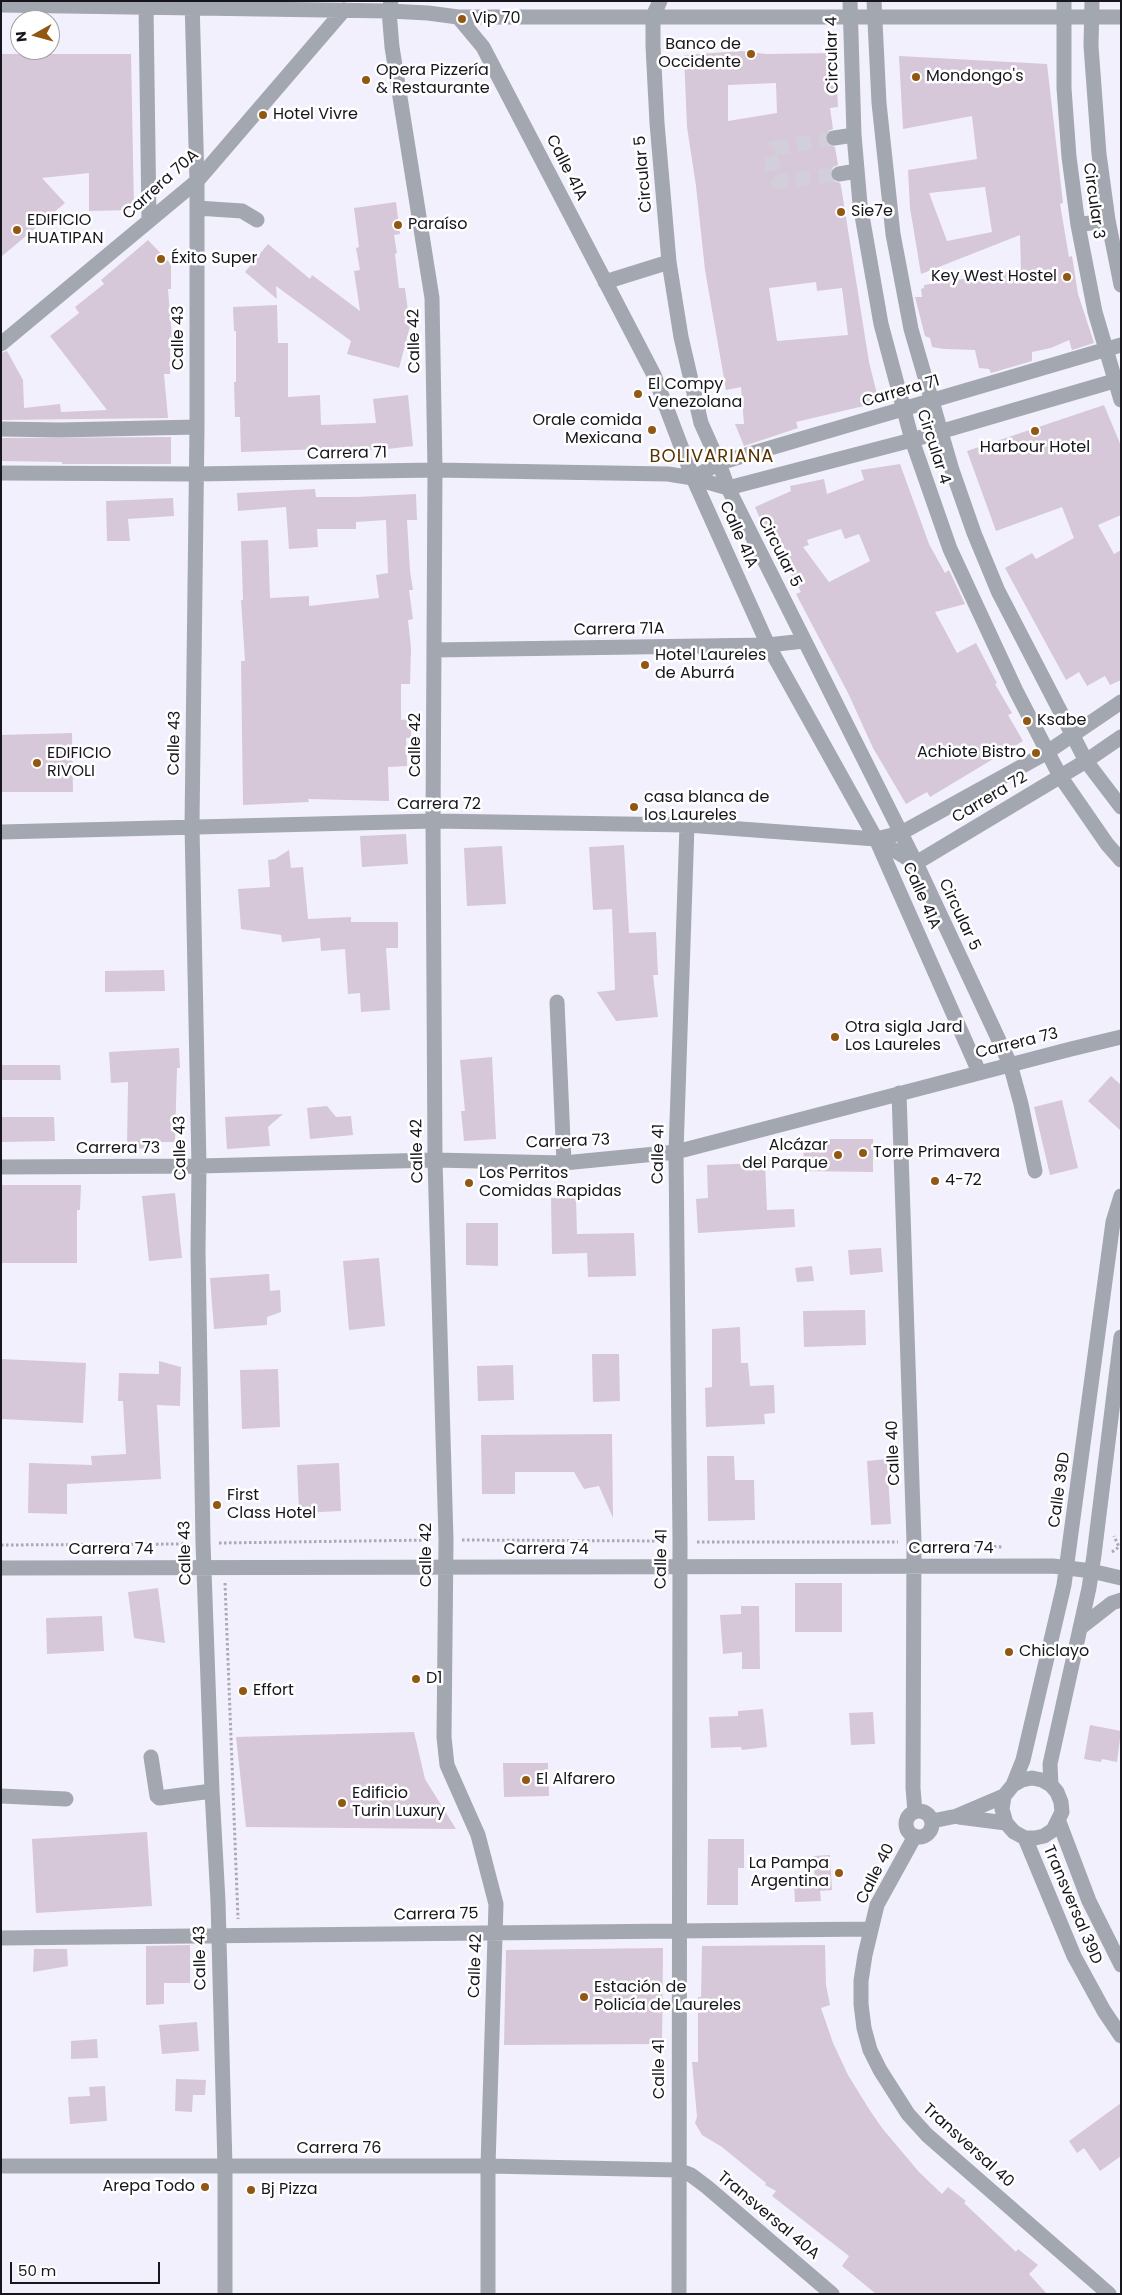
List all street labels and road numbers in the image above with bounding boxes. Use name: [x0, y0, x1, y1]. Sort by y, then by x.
street label: Circular 4: [823, 16, 843, 94]
street label: Calle 41A: [541, 132, 591, 204]
street label: Circular 5: [631, 135, 657, 213]
street label: Carrera 70A: [119, 146, 203, 224]
street label: Circular 3: [1078, 162, 1108, 240]
street label: Calle 43: [169, 306, 189, 370]
street label: Calle 42: [405, 309, 425, 373]
street label: Carrera 71: [860, 372, 942, 412]
street label: Circular 4: [912, 407, 954, 487]
street label: Carrera 71: [307, 444, 387, 464]
street label: Calle 41A: [715, 499, 761, 571]
street label: Circular 5: [753, 513, 805, 591]
street label: Carrera 71A: [573, 620, 665, 640]
street label: Calle 43: [165, 710, 185, 776]
street label: Calle 42: [406, 713, 426, 777]
street label: Carrera 72: [949, 768, 1031, 828]
street label: Carrera 72: [397, 795, 481, 815]
street label: Calle 41A: [898, 860, 944, 932]
street label: Circular 5: [934, 876, 984, 954]
street label: Carrera 73: [974, 1024, 1060, 1064]
street label: Calle 43: [171, 1115, 191, 1181]
street label: Calle 42: [408, 1119, 428, 1183]
street label: Calle 41: [649, 1124, 669, 1184]
street label: Carrera 73: [526, 1131, 610, 1153]
street label: Carrera 73: [76, 1139, 160, 1159]
street label: Calle 40: [883, 1420, 905, 1486]
street label: Calle 39D: [1045, 1451, 1075, 1529]
street label: Calle 43: [176, 1520, 196, 1586]
street label: Calle 42: [417, 1523, 437, 1587]
street label: Calle 41: [652, 1529, 672, 1589]
street label: Carrera 74: [909, 1539, 993, 1559]
street label: Carrera 74: [69, 1540, 153, 1560]
street label: Carrera 74: [504, 1540, 588, 1560]
street label: Calle 40: [853, 1841, 899, 1907]
street label: Transversal 39D: [1038, 1843, 1106, 1967]
street label: Carrera 75: [393, 1905, 479, 1925]
street label: Calle 43: [191, 1925, 211, 1991]
street label: Calle 42: [465, 1933, 487, 1999]
street label: Calle 41: [650, 2039, 670, 2099]
street label: Transversal 40: [918, 2100, 1018, 2192]
street label: Carrera 76: [297, 2139, 381, 2159]
street label: Transversal 40A: [713, 2168, 823, 2264]

